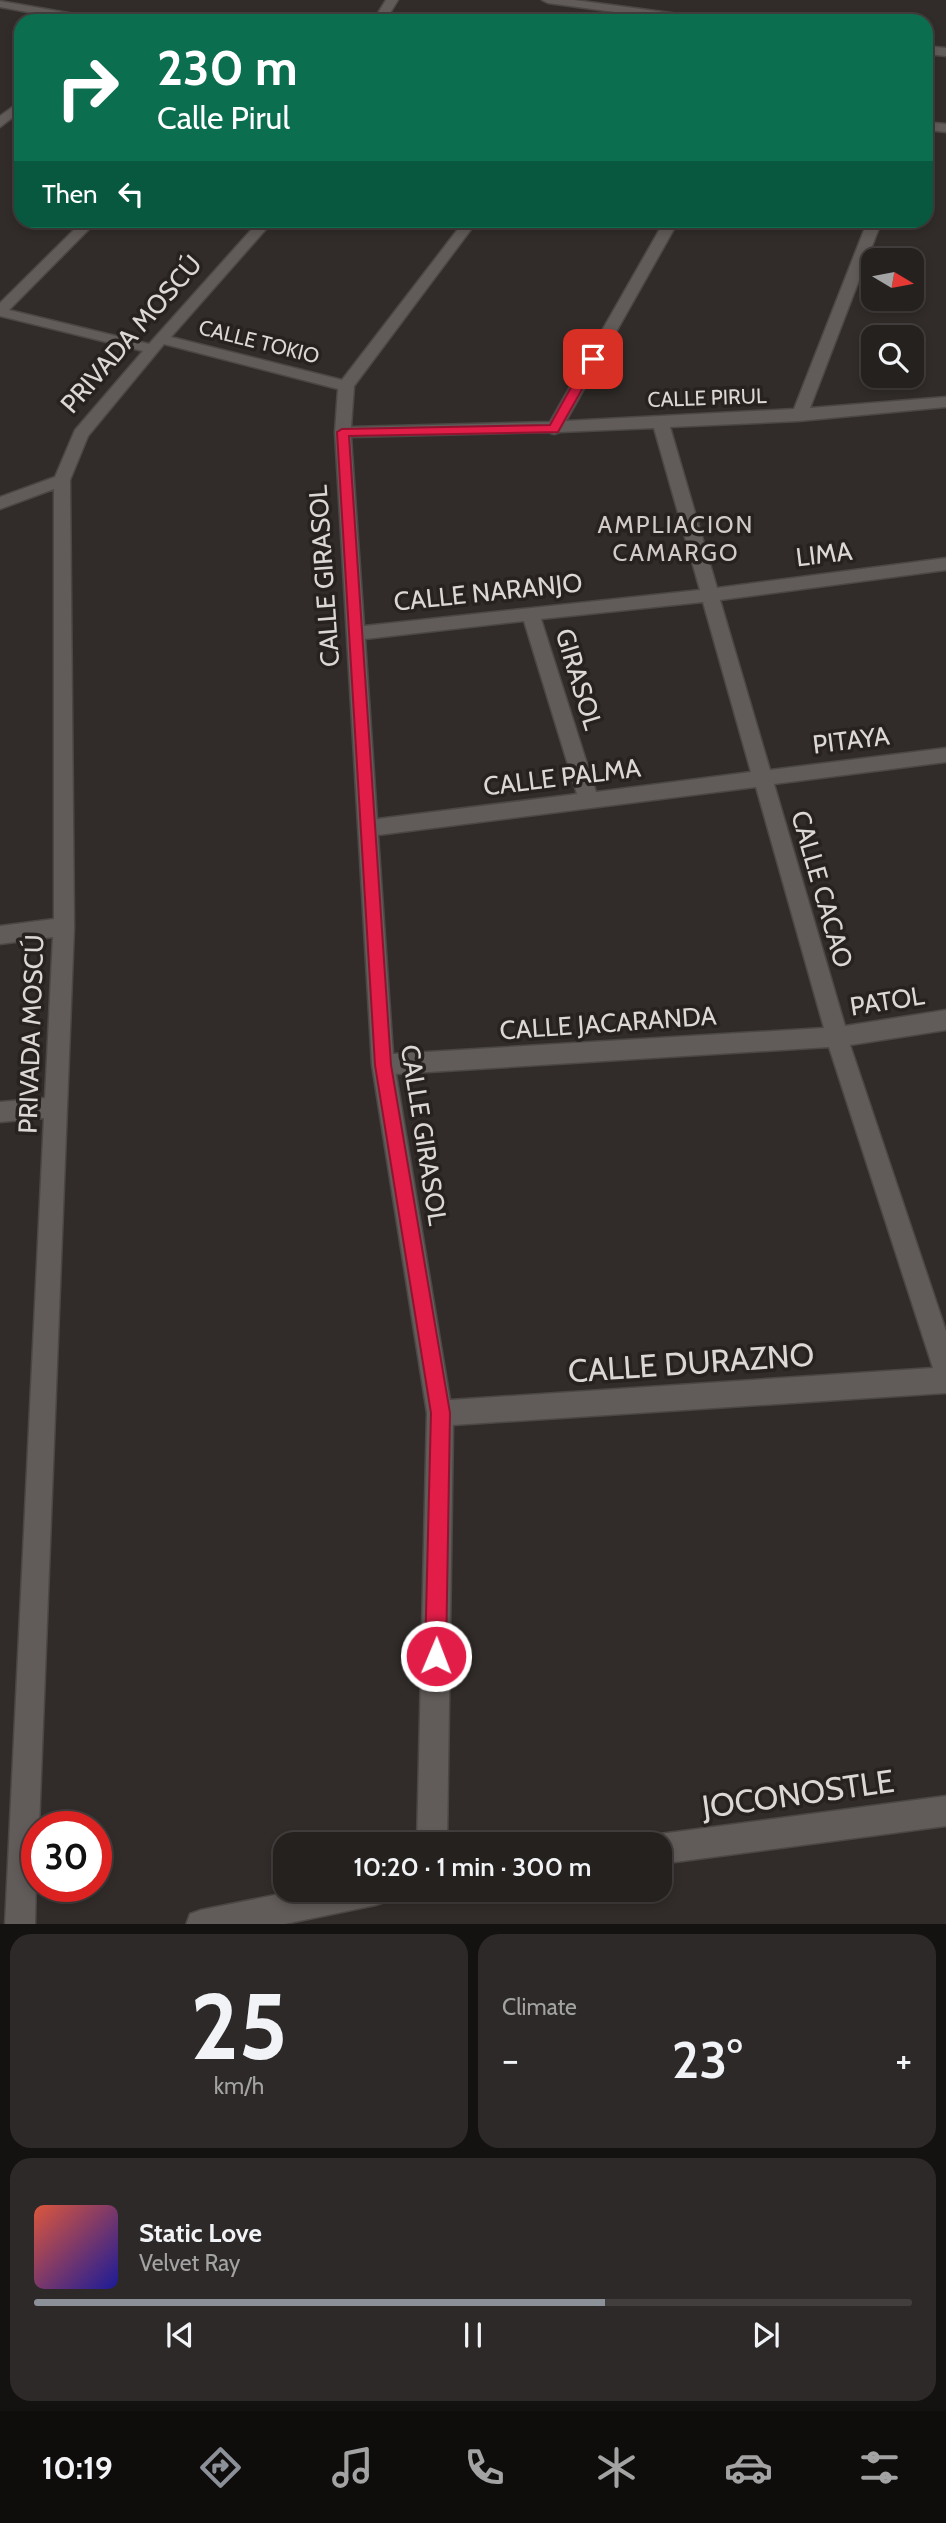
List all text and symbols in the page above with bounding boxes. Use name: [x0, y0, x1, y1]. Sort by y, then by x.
text: 230 m: [157, 38, 298, 97]
icon: right: [42, 42, 133, 133]
text: Calle Pirul: [157, 98, 290, 137]
icon: left: [112, 175, 150, 213]
text: Then: [42, 178, 98, 210]
street label: PRIVADA MOSCÚ: [54, 248, 208, 420]
north arrow: [861, 248, 924, 312]
map controls: [861, 248, 924, 388]
street label: CALLE TOKIO: [196, 314, 322, 369]
button: search: [861, 325, 924, 388]
pin: [563, 329, 623, 389]
icon: arrive: [574, 340, 612, 378]
street label: CALLE PIRUL: [647, 383, 767, 412]
street label: CALLE GIRASOL: [302, 484, 346, 668]
district label: AMPLIACION CAMARGO: [598, 510, 754, 567]
street label: LIMA: [794, 535, 854, 573]
street label: CALLE NARANJO: [392, 566, 584, 618]
street label: GIRASOL: [548, 625, 610, 733]
street label: PITAYA: [811, 719, 891, 761]
street label: CALLE PALMA: [481, 751, 643, 803]
street label: CALLE CACAO: [784, 807, 860, 971]
street label: PRIVADA MOSCÚ: [12, 934, 50, 1134]
street label: PATOL: [848, 979, 926, 1023]
street label: CALLE JACARANDA: [498, 999, 718, 1047]
street label: CALLE GIRASOL: [394, 1042, 454, 1228]
street label: CALLE DURAZNO: [567, 1334, 815, 1391]
position arrow: [399, 1619, 473, 1693]
street label: JOCONOSTLE: [698, 1761, 896, 1826]
speed limit sign: 30: [21, 1811, 112, 1902]
text: 10:20 · 1 min · 300 m: [354, 1851, 591, 1883]
text: 25: [190, 1971, 288, 2082]
text: Climate: [502, 1993, 577, 2021]
text: 23°: [672, 2028, 742, 2091]
text: −: [502, 2036, 519, 2083]
text: +: [895, 2036, 912, 2083]
text: km/h: [214, 2072, 264, 2100]
text: Static Love: [139, 2217, 262, 2249]
text: Velvet Ray: [139, 2249, 240, 2277]
icon: previous: [161, 2316, 199, 2354]
icon: pause: [454, 2316, 492, 2354]
icon: next: [747, 2316, 785, 2354]
icon: directions: [196, 2443, 245, 2492]
icon: music: [328, 2443, 377, 2492]
icon: phone: [460, 2443, 509, 2492]
icon: climate: [592, 2443, 641, 2492]
icon: car: [724, 2443, 773, 2492]
icon: filters: [855, 2443, 904, 2492]
text: 10:19: [41, 2448, 113, 2487]

